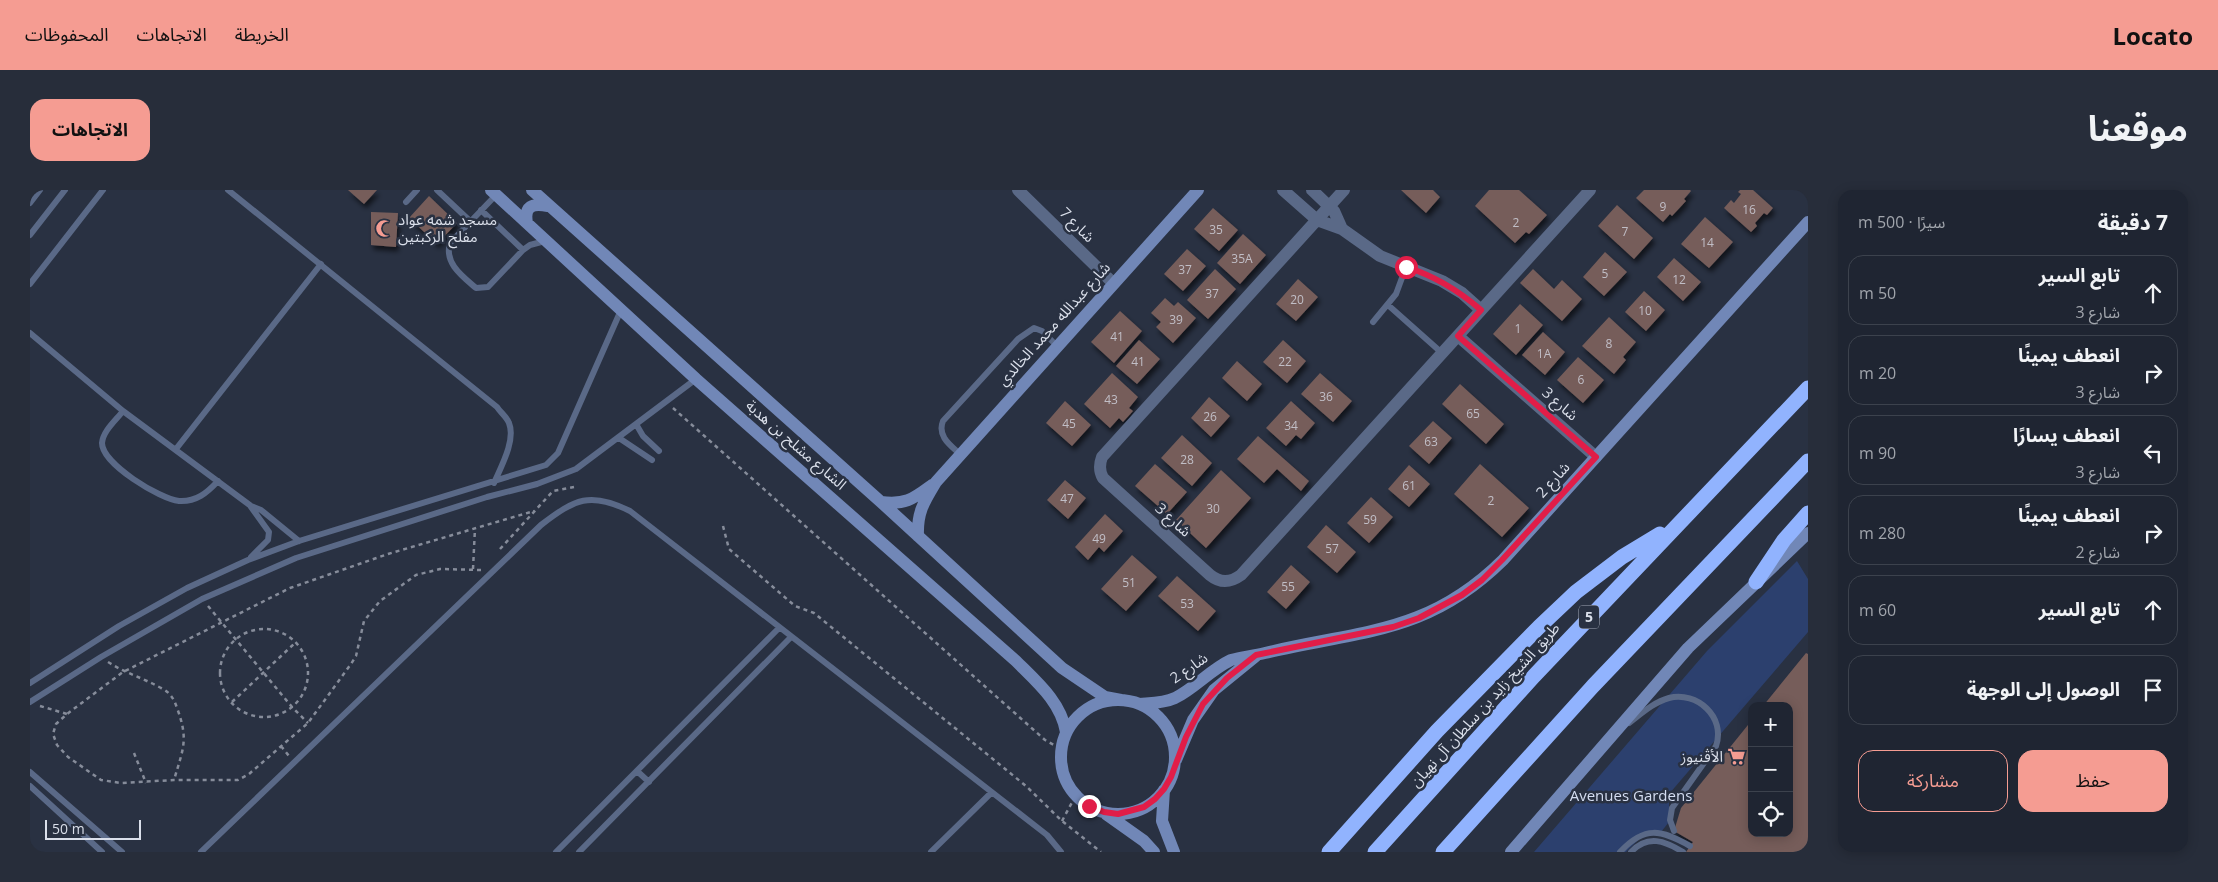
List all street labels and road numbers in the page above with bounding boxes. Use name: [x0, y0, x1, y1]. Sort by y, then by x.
street label: شارع 7: [1054, 202, 1100, 248]
street label: شارع عبدالله محمد الخالدي: [992, 257, 1116, 391]
street label: شارع 3: [1536, 382, 1583, 427]
street label: الشارع مشلح بن هدبة: [740, 395, 851, 496]
street label: شارع 2: [1531, 457, 1576, 504]
street label: شارع 3: [1149, 498, 1196, 543]
road number: 5: [1579, 606, 1599, 628]
street label: طريق الشيخ زايد بن سلطان آل نهيان: [1405, 618, 1566, 793]
street label: شارع 2: [1166, 647, 1213, 690]

